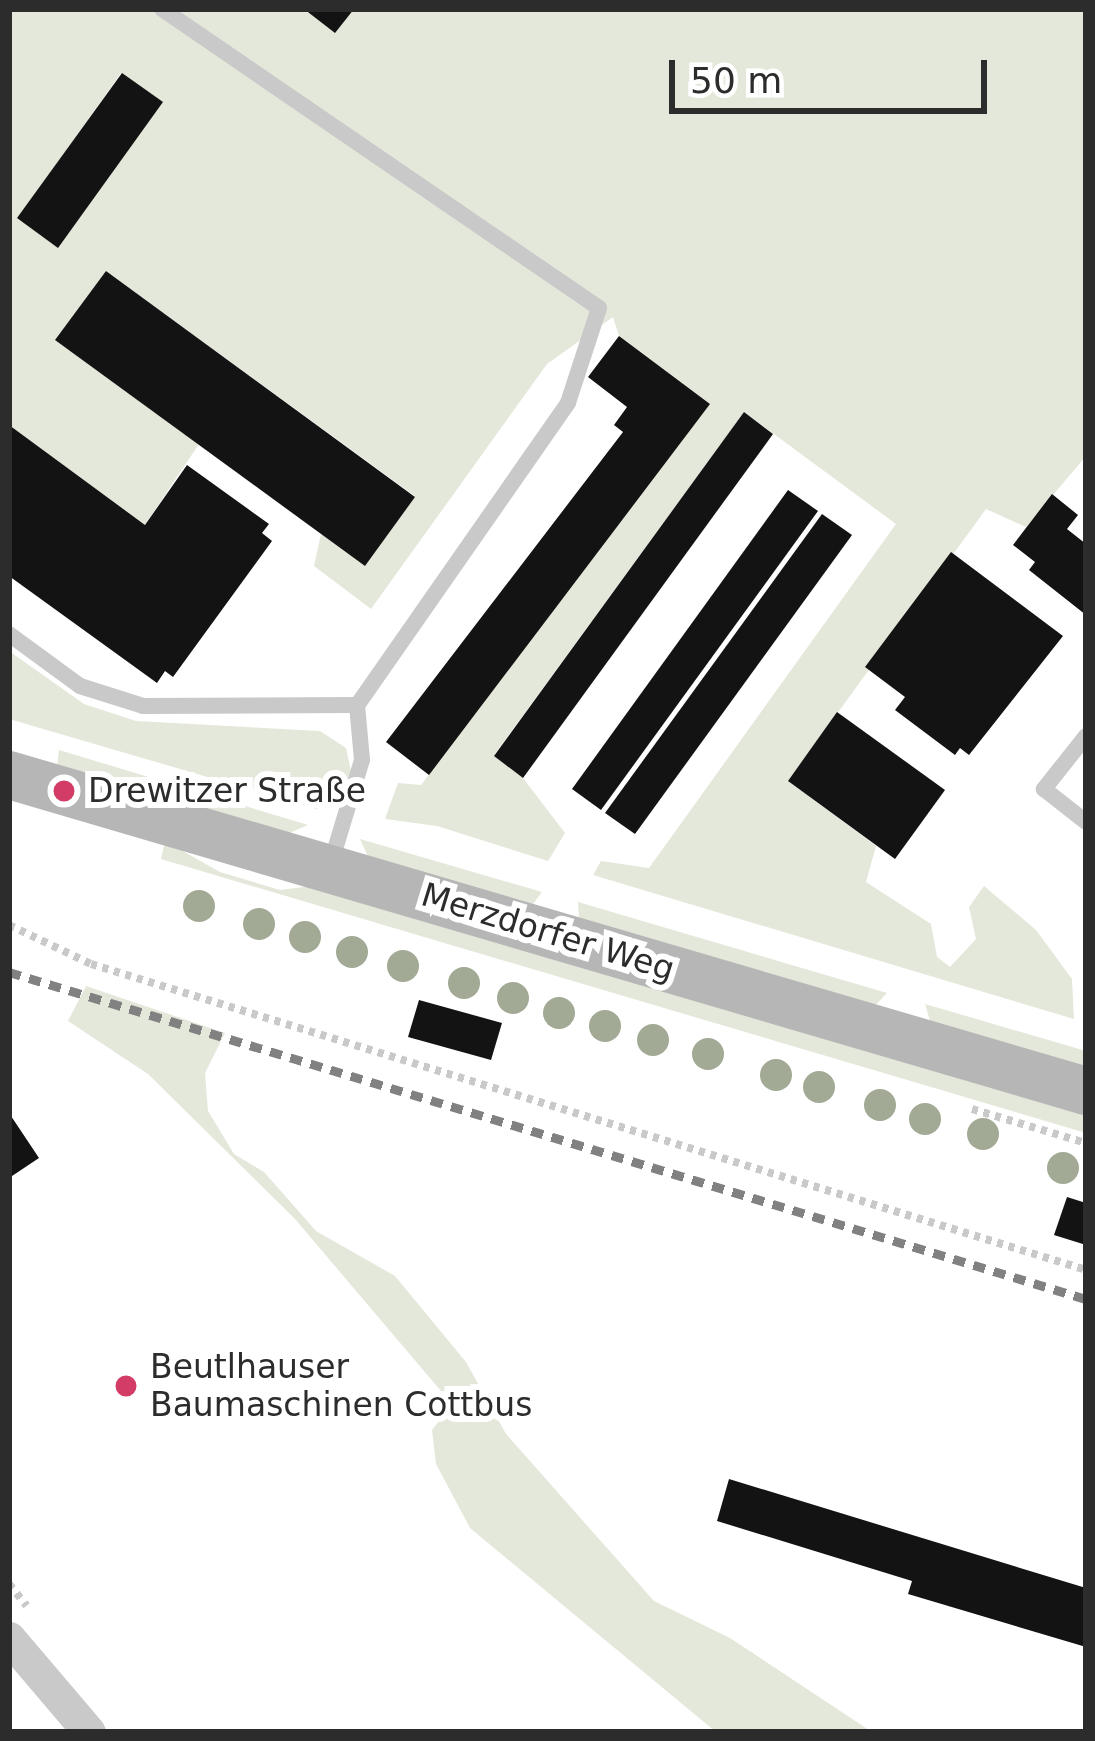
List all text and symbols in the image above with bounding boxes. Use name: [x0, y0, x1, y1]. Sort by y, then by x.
scale bar: [675, 36, 993, 110]
text: 50 m: [690, 60, 782, 101]
place label: Drewitzer Straße: [88, 771, 366, 811]
marker: Drewitzer Straße: [51, 778, 77, 804]
street label: Merzdorfer Weg: [417, 875, 679, 989]
place label: Beutlhauser Baumaschinen Cottbus: [150, 1347, 532, 1425]
marker: Beutlhauser Baumaschinen Cottbus: [113, 1373, 139, 1399]

